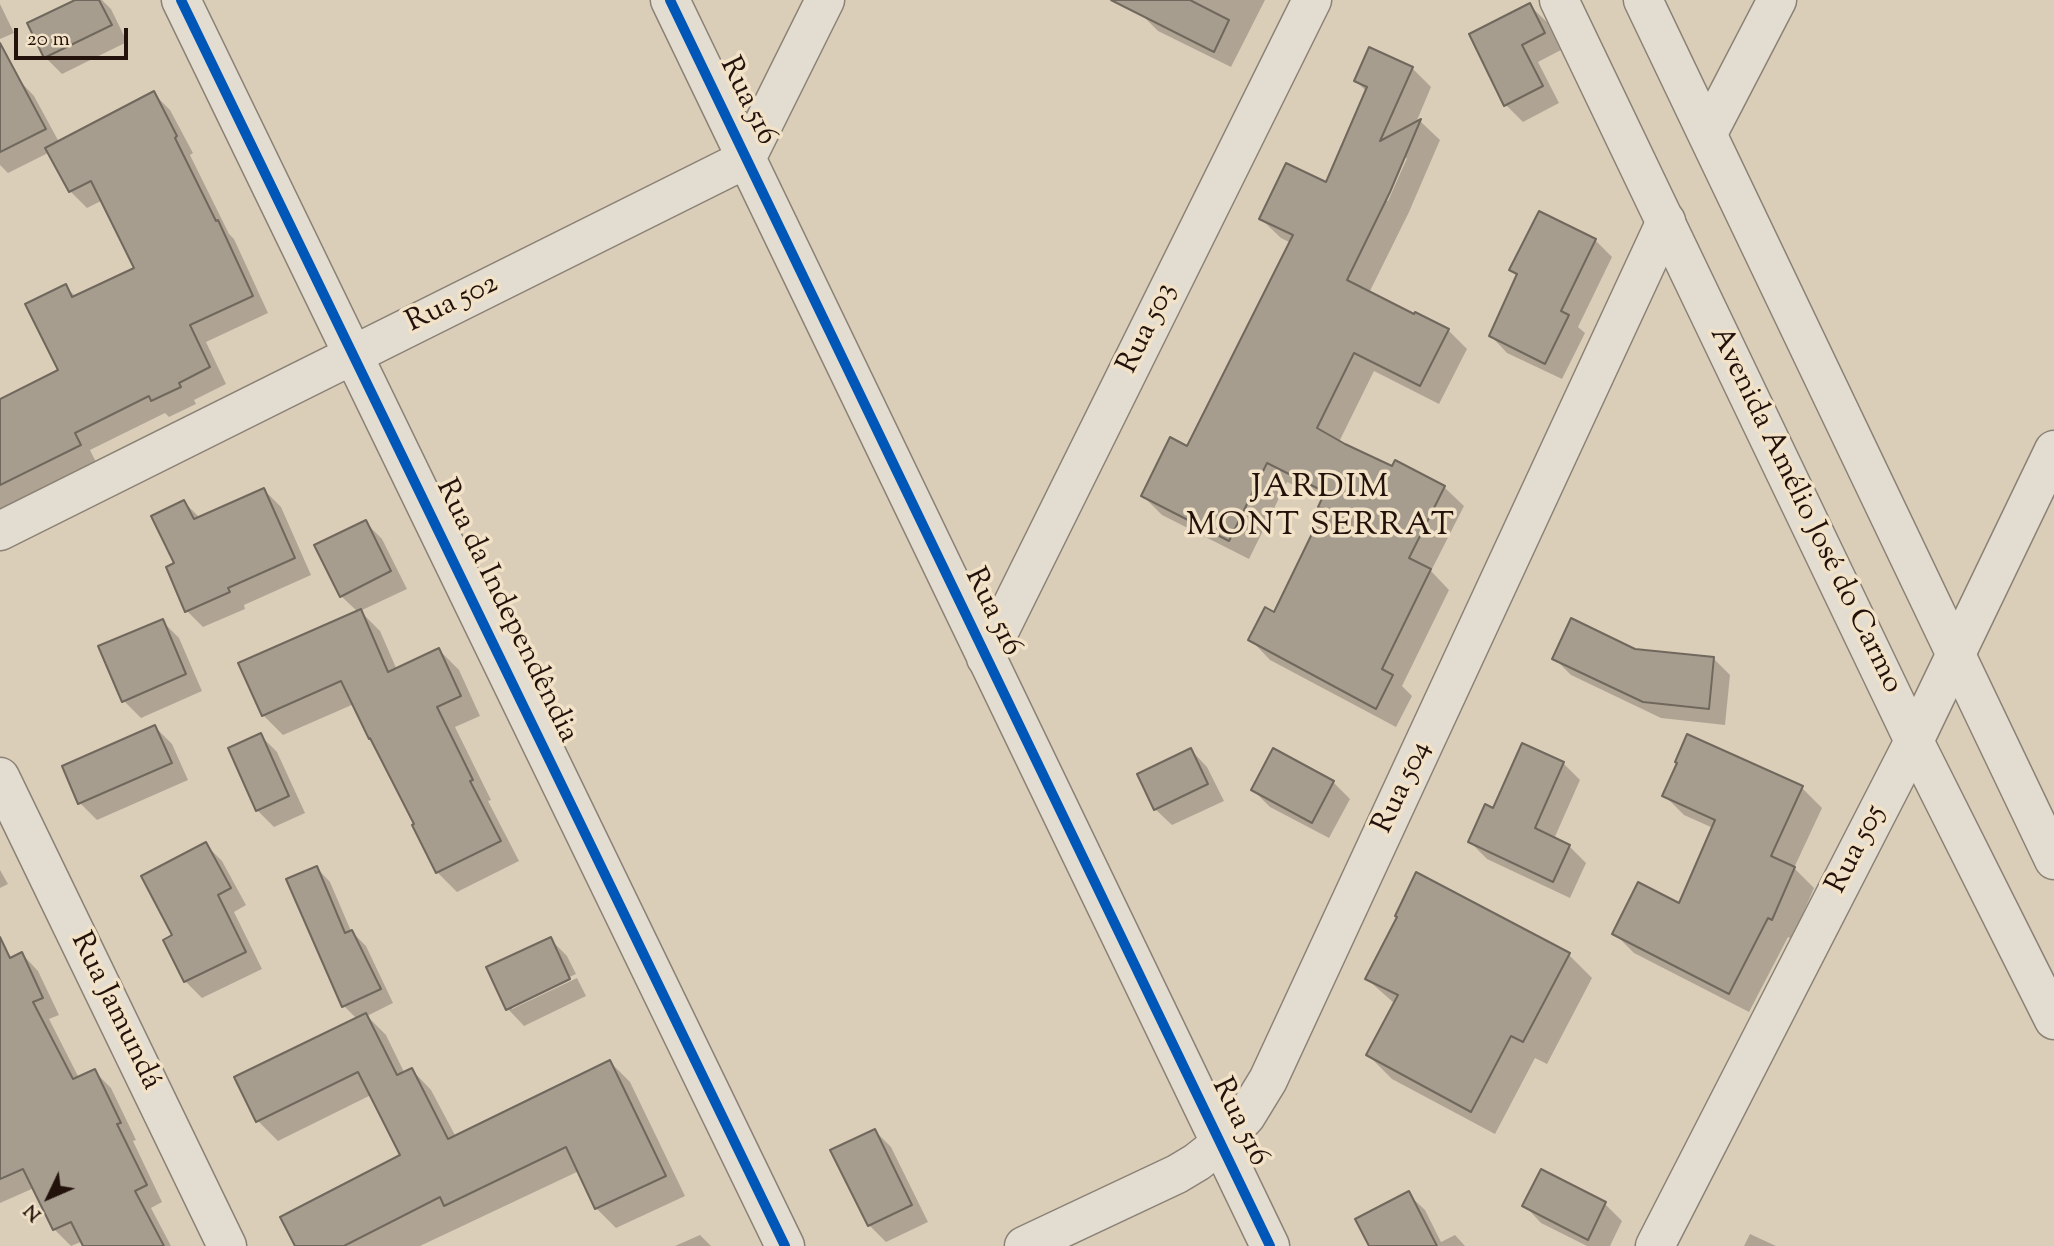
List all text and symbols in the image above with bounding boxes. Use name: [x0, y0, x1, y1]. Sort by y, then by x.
scale bar: [18, 14, 131, 58]
text: 20 m: [27, 25, 70, 55]
street label: Rua 516: [709, 52, 783, 152]
street label: Rua 502: [401, 267, 505, 343]
street label: Rua 503: [1112, 278, 1186, 380]
street label: Avenida Amélio José do Carmo: [1699, 322, 1909, 700]
district label: JARDIM MONT SERRAT: [1187, 470, 1455, 548]
street label: Rua da Independêndia: [426, 475, 584, 749]
street label: Rua 516: [954, 563, 1028, 663]
street label: Rua 504: [1367, 736, 1441, 840]
street label: Rua 505: [1820, 800, 1896, 900]
street label: Rua Jamundá: [60, 927, 168, 1097]
street label: Rua 516: [1201, 1073, 1275, 1173]
north arrow: [14, 1162, 84, 1232]
text: N: [19, 1197, 49, 1227]

